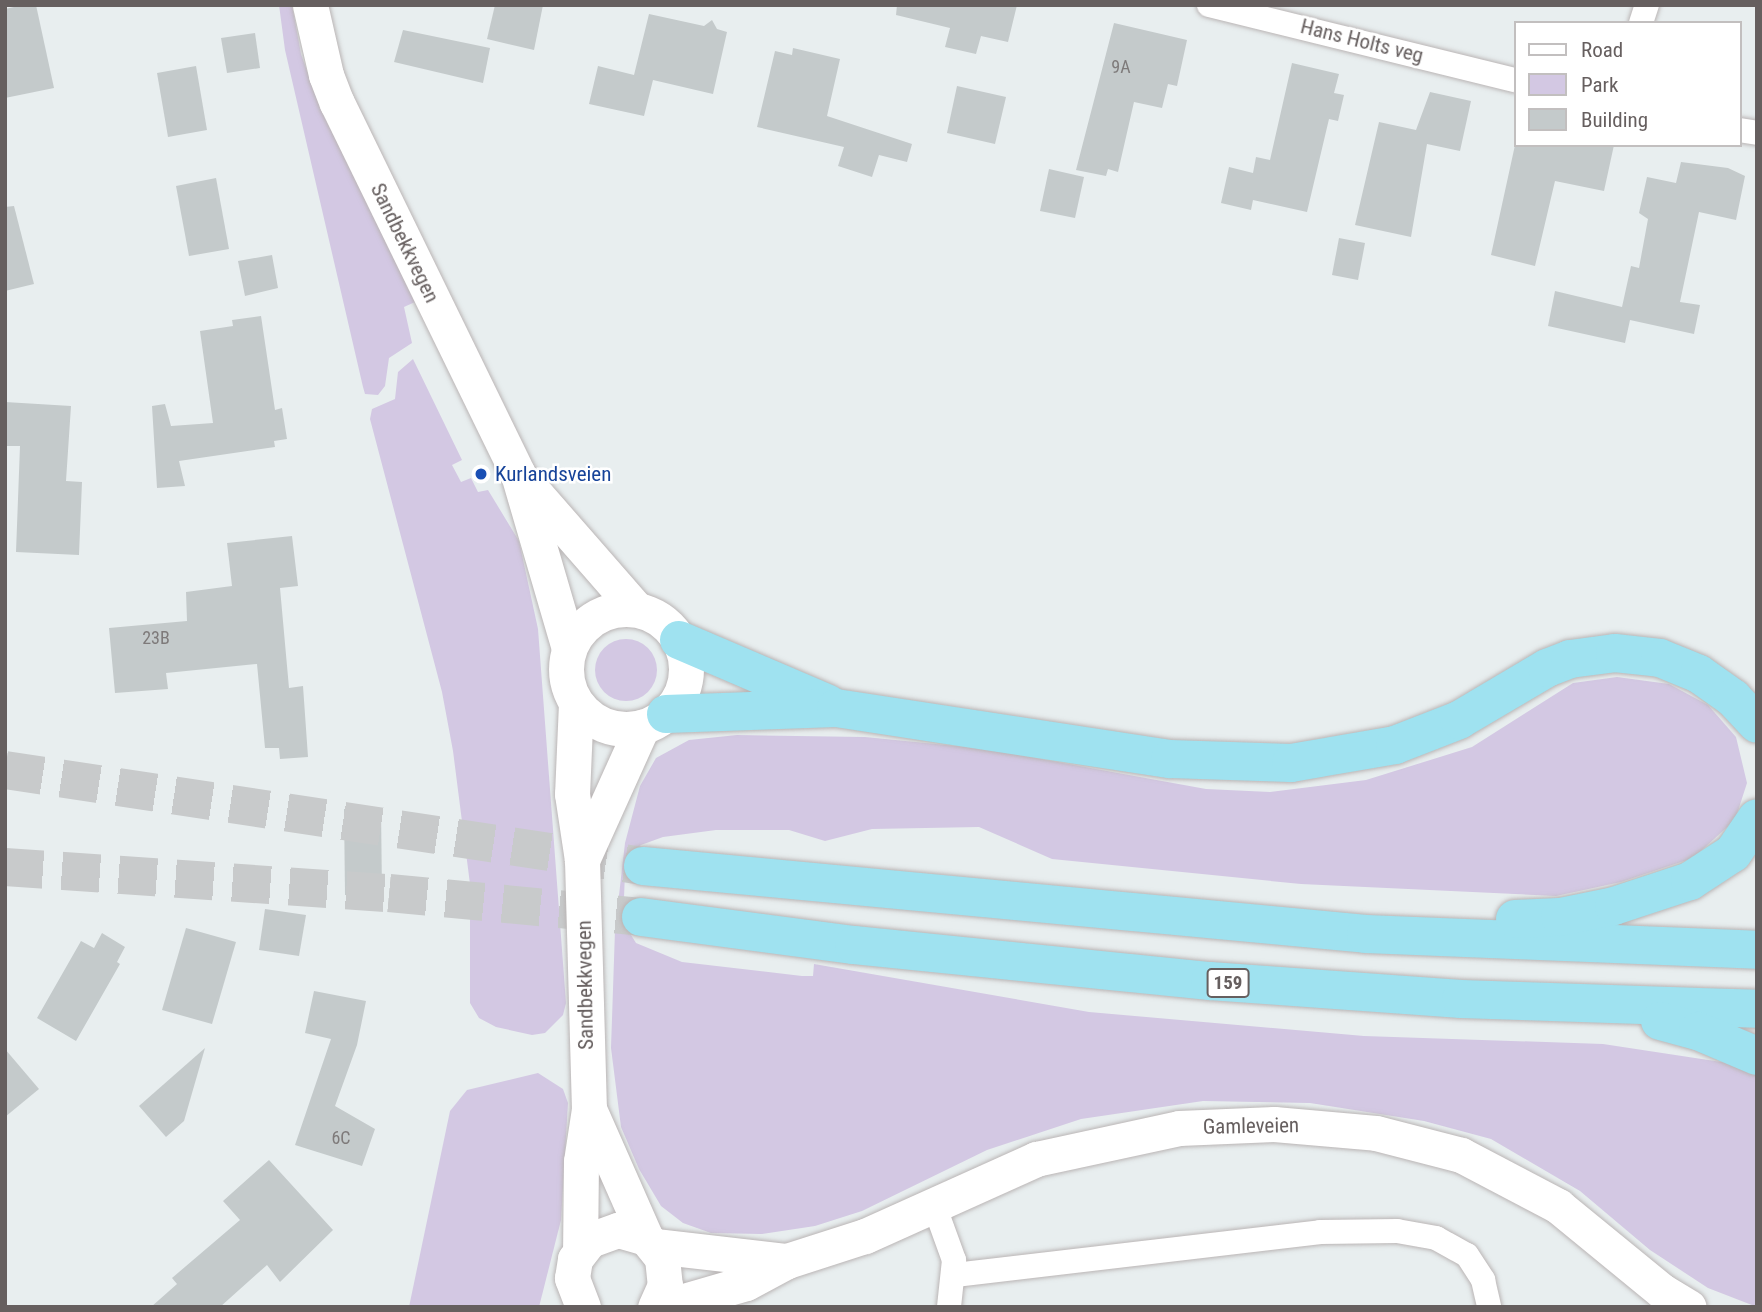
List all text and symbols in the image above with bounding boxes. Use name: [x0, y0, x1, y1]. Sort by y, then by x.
street label: Hans Holts veg: [1298, 14, 1426, 68]
legend: [1514, 21, 1741, 147]
text: Road: [1581, 38, 1623, 62]
house number: 9A: [1111, 56, 1131, 78]
text: Park: [1581, 73, 1618, 97]
text: Building: [1581, 108, 1648, 132]
street label: Sandbekkvegen: [365, 179, 445, 307]
place label: Kurlandsveien: [495, 461, 611, 487]
marker: Kurlandsveien: [473, 466, 489, 482]
house number: 23B: [142, 627, 170, 649]
street label: Sandbekkvegen: [571, 920, 599, 1050]
road number: 159: [1205, 967, 1251, 998]
street label: Gamleveien: [1203, 1113, 1299, 1139]
house number: 6C: [331, 1127, 351, 1149]

